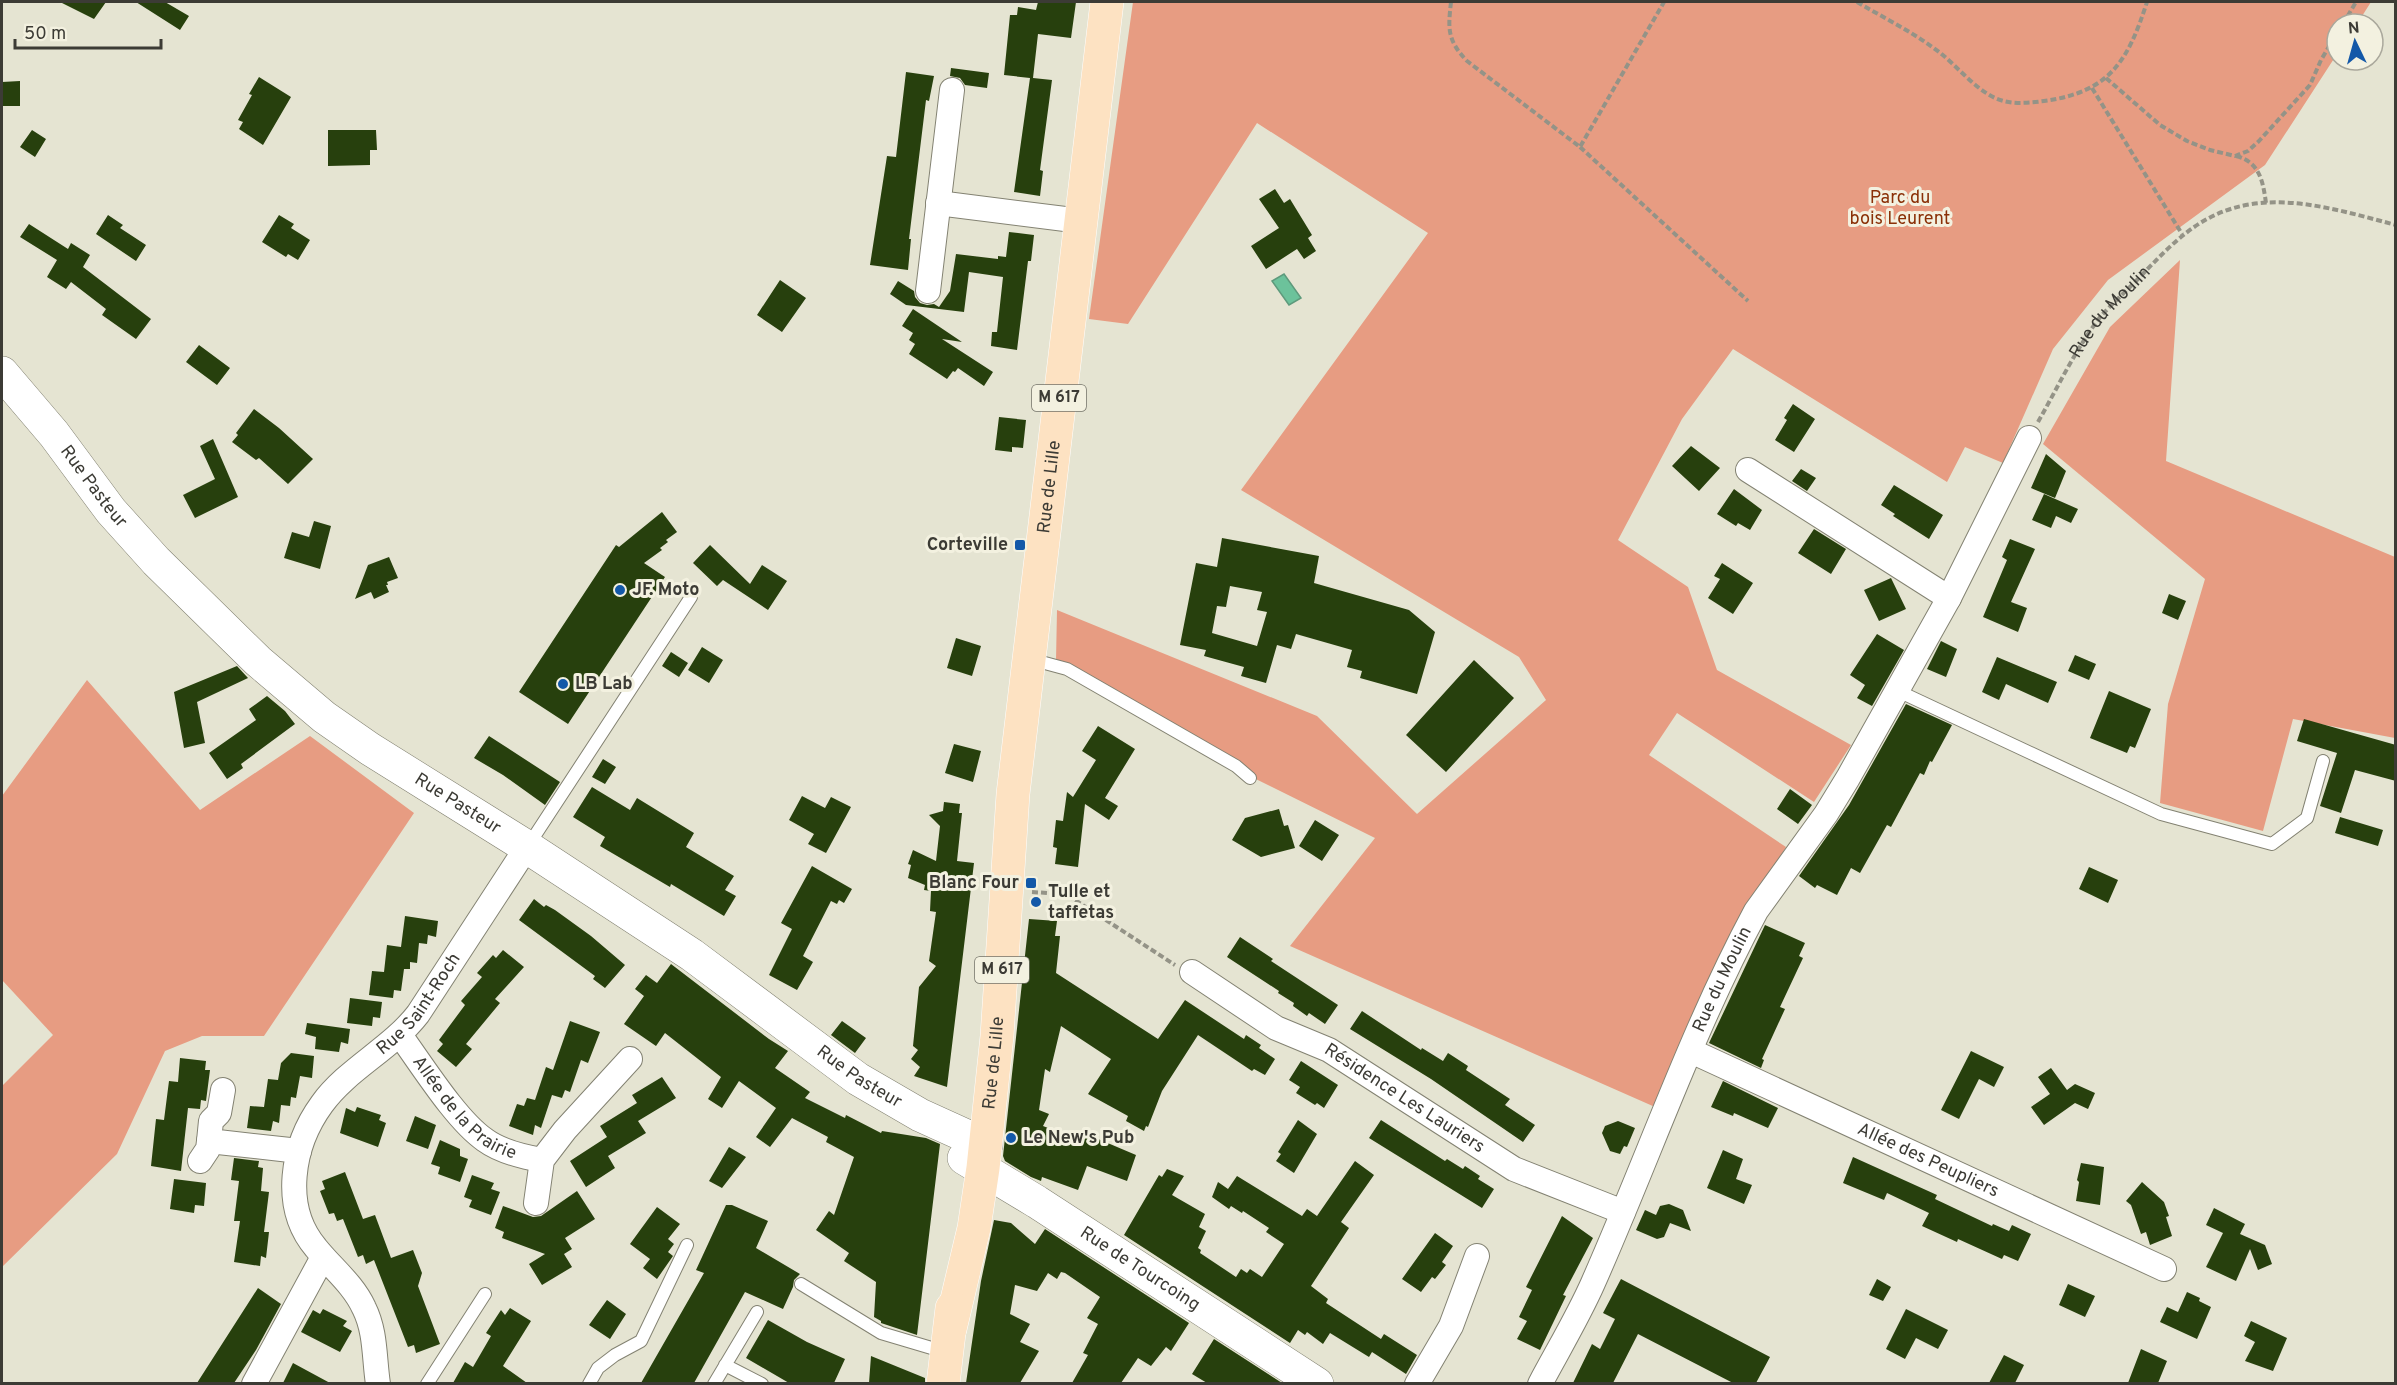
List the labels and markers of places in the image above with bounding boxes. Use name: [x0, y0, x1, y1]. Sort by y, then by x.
place label: Corteville: [927, 534, 1008, 557]
marker: Corteville: [1013, 538, 1027, 552]
place label: JF. Moto: [632, 579, 700, 602]
marker: JF. Moto: [613, 583, 627, 597]
place label: LB Lab: [575, 673, 633, 696]
marker: LB Lab: [556, 677, 570, 691]
place label: Blanc Four: [929, 872, 1020, 895]
marker: Blanc Four: [1024, 876, 1038, 890]
place label: Tulle et taffetas: [1048, 881, 1114, 925]
marker: Tulle et taffetas: [1029, 895, 1043, 909]
place label: Le New's Pub: [1023, 1127, 1134, 1150]
marker: Le New's Pub: [1004, 1131, 1018, 1145]

